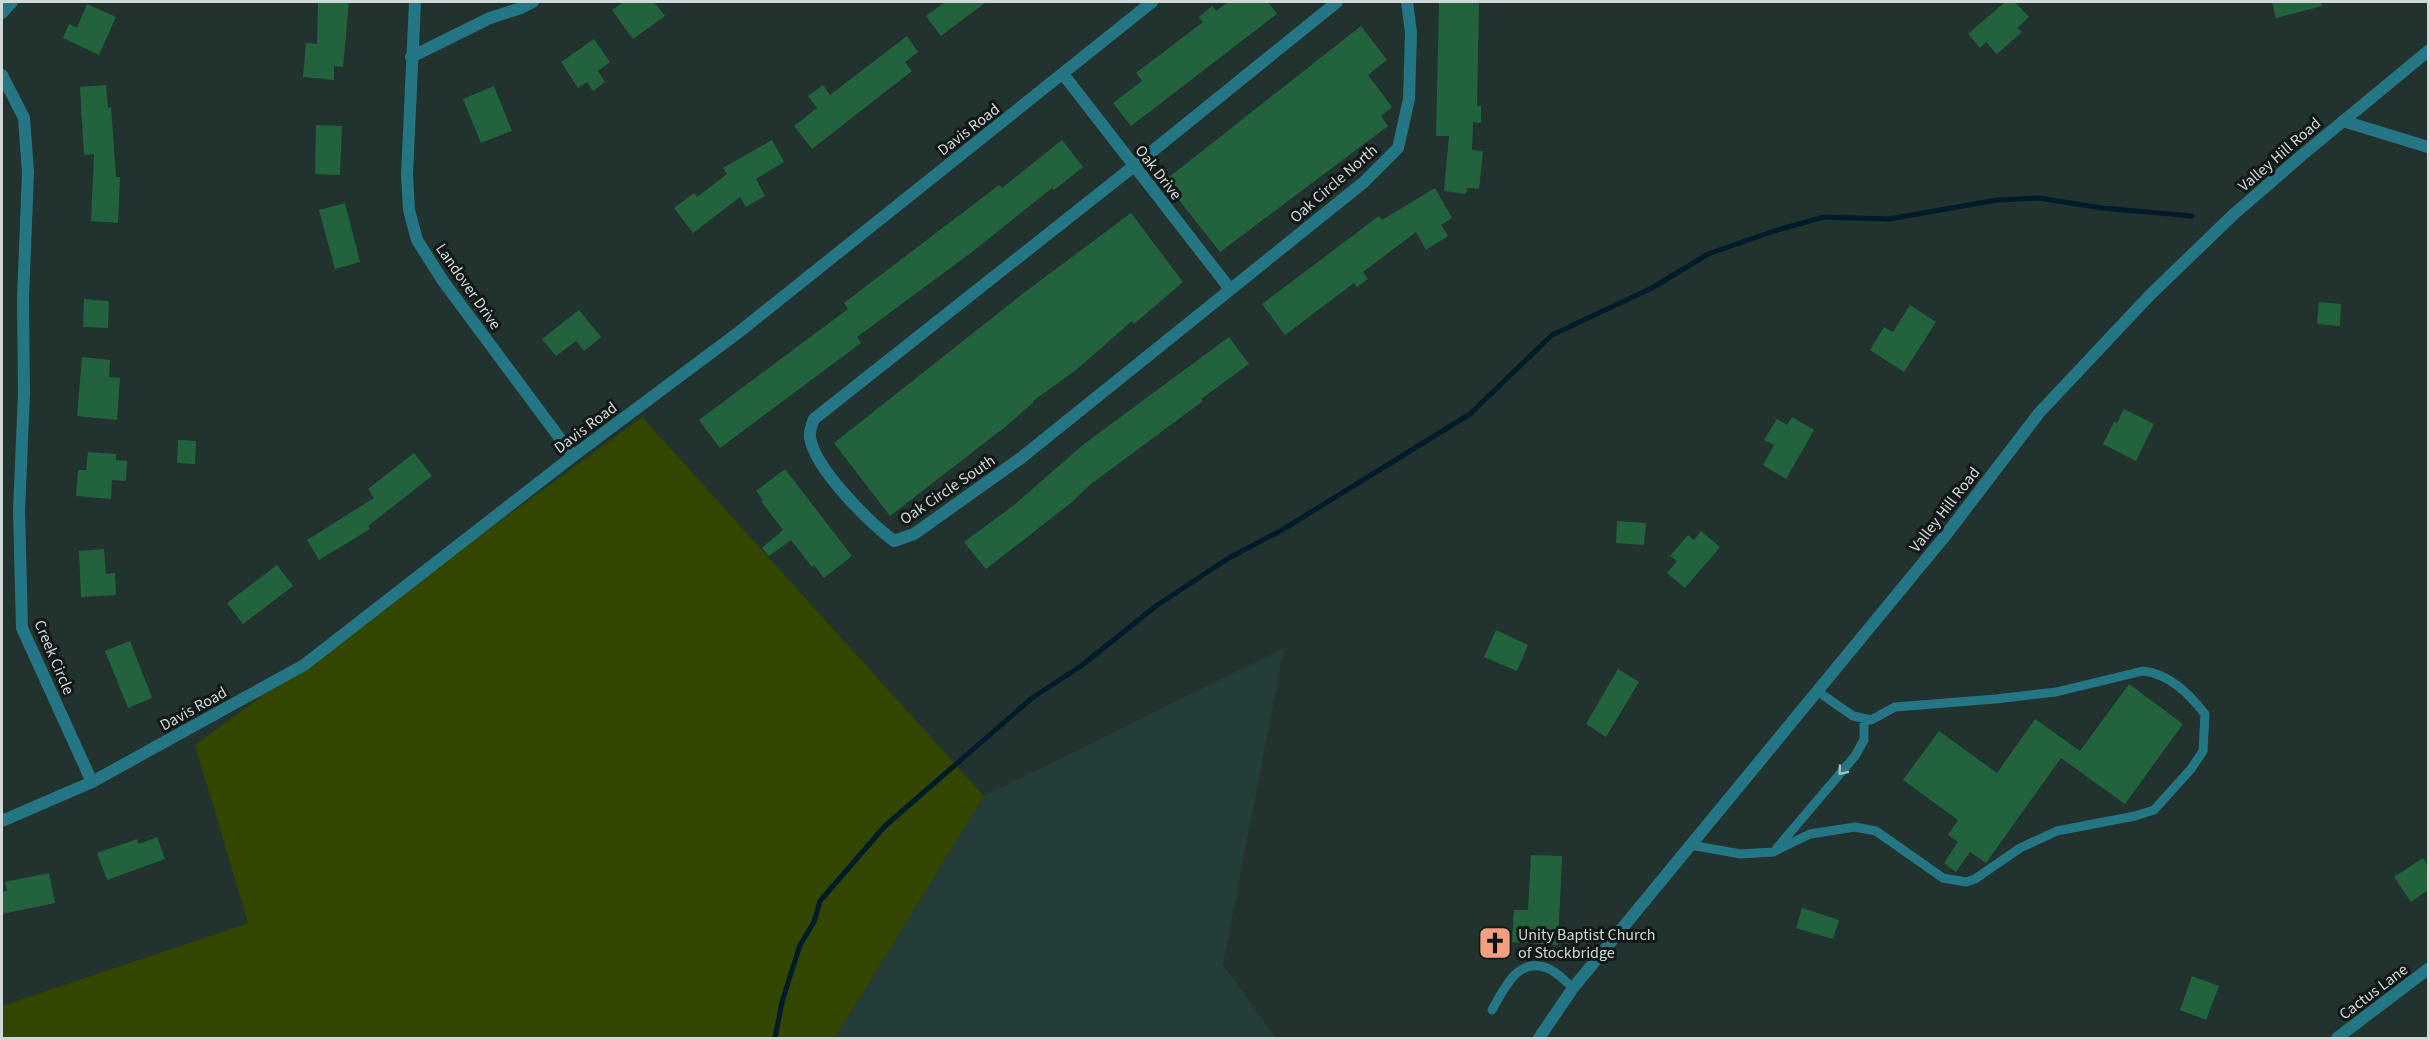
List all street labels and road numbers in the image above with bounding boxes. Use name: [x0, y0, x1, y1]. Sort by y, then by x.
street label: Davis Road: [933, 98, 1004, 161]
street label: Valley Hill Road: [2234, 113, 2326, 197]
street label: Oak Drive: [1130, 140, 1187, 205]
street label: Oak Circle North: [1285, 140, 1382, 228]
street label: Landover Drive: [430, 239, 506, 334]
street label: Davis Road: [550, 397, 622, 459]
street label: Oak Circle South: [895, 450, 1000, 530]
street label: Valley Hill Road: [1904, 462, 1985, 557]
street label: Creek Circle: [28, 617, 80, 698]
street label: Davis Road: [156, 681, 231, 736]
street label: Cactus Lane: [2335, 959, 2413, 1025]

